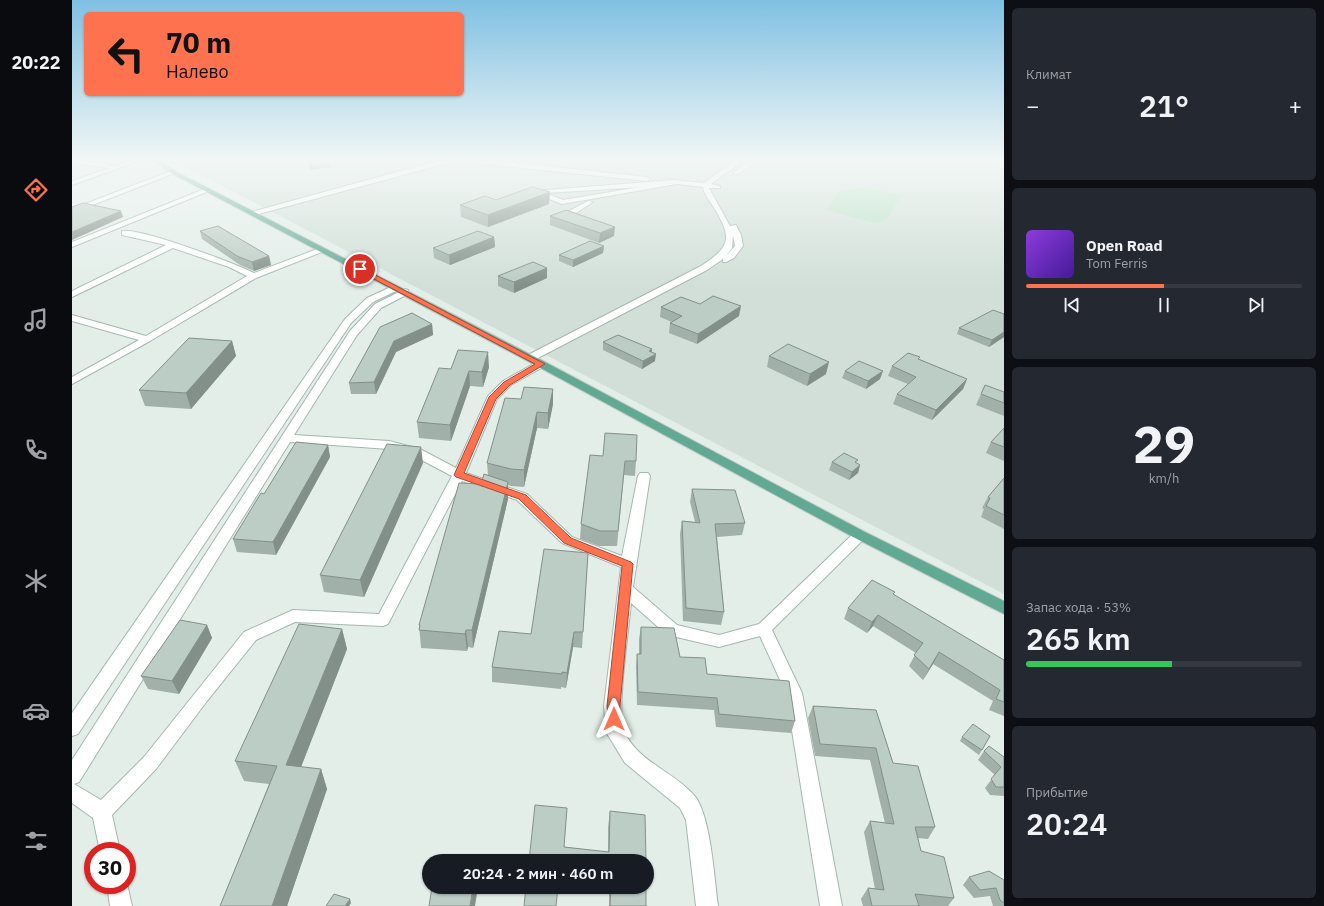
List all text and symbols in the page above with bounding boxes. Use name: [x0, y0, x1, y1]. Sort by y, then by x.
text: 70 m: [166, 24, 231, 61]
icon: left: [100, 28, 152, 80]
text: 20:22: [11, 51, 61, 74]
text: Налево: [166, 60, 229, 83]
text: Климат: [1026, 66, 1072, 83]
text: 21°: [1139, 86, 1189, 125]
text: −: [1026, 91, 1039, 120]
text: +: [1289, 91, 1302, 120]
icon: directions: [22, 176, 50, 204]
text: Open Road: [1086, 236, 1163, 255]
pin: [343, 252, 377, 286]
text: Tom Ferris: [1086, 255, 1148, 272]
icon: arrive: [349, 258, 371, 280]
icon: previous: [1061, 294, 1083, 316]
icon: pause: [1153, 294, 1175, 316]
icon: next: [1245, 294, 1267, 316]
icon: music: [22, 306, 50, 334]
text: 29: [1133, 410, 1195, 477]
icon: phone: [22, 436, 50, 464]
text: km/h: [1149, 470, 1179, 487]
icon: climate: [22, 567, 50, 595]
text: Запас хода · 53%: [1026, 599, 1131, 616]
text: 265 km: [1026, 619, 1131, 658]
icon: car: [22, 697, 50, 725]
position arrow: [593, 698, 635, 740]
text: Прибытие: [1026, 784, 1088, 801]
text: 20:24: [1026, 804, 1108, 843]
icon: filters: [22, 827, 50, 855]
speed limit sign: 30: [84, 842, 136, 894]
text: 20:24 · 2 мин · 460 m: [463, 864, 613, 883]

